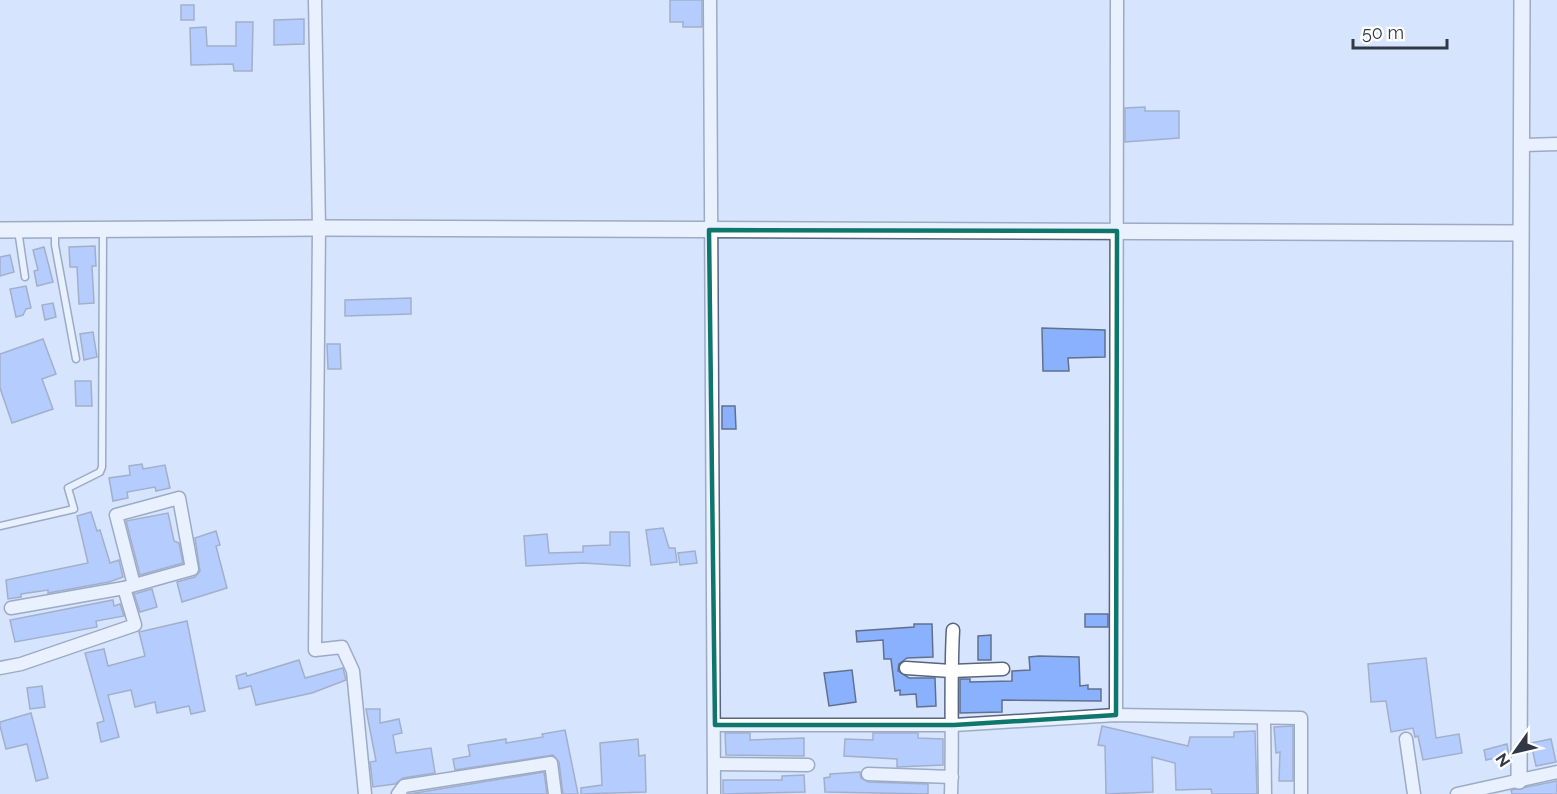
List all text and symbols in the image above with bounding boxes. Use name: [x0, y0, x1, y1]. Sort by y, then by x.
scale bar: [1353, 12, 1448, 50]
text: 50 m: [1362, 22, 1404, 43]
north arrow: [1485, 722, 1545, 782]
text: N: [1492, 750, 1514, 770]

